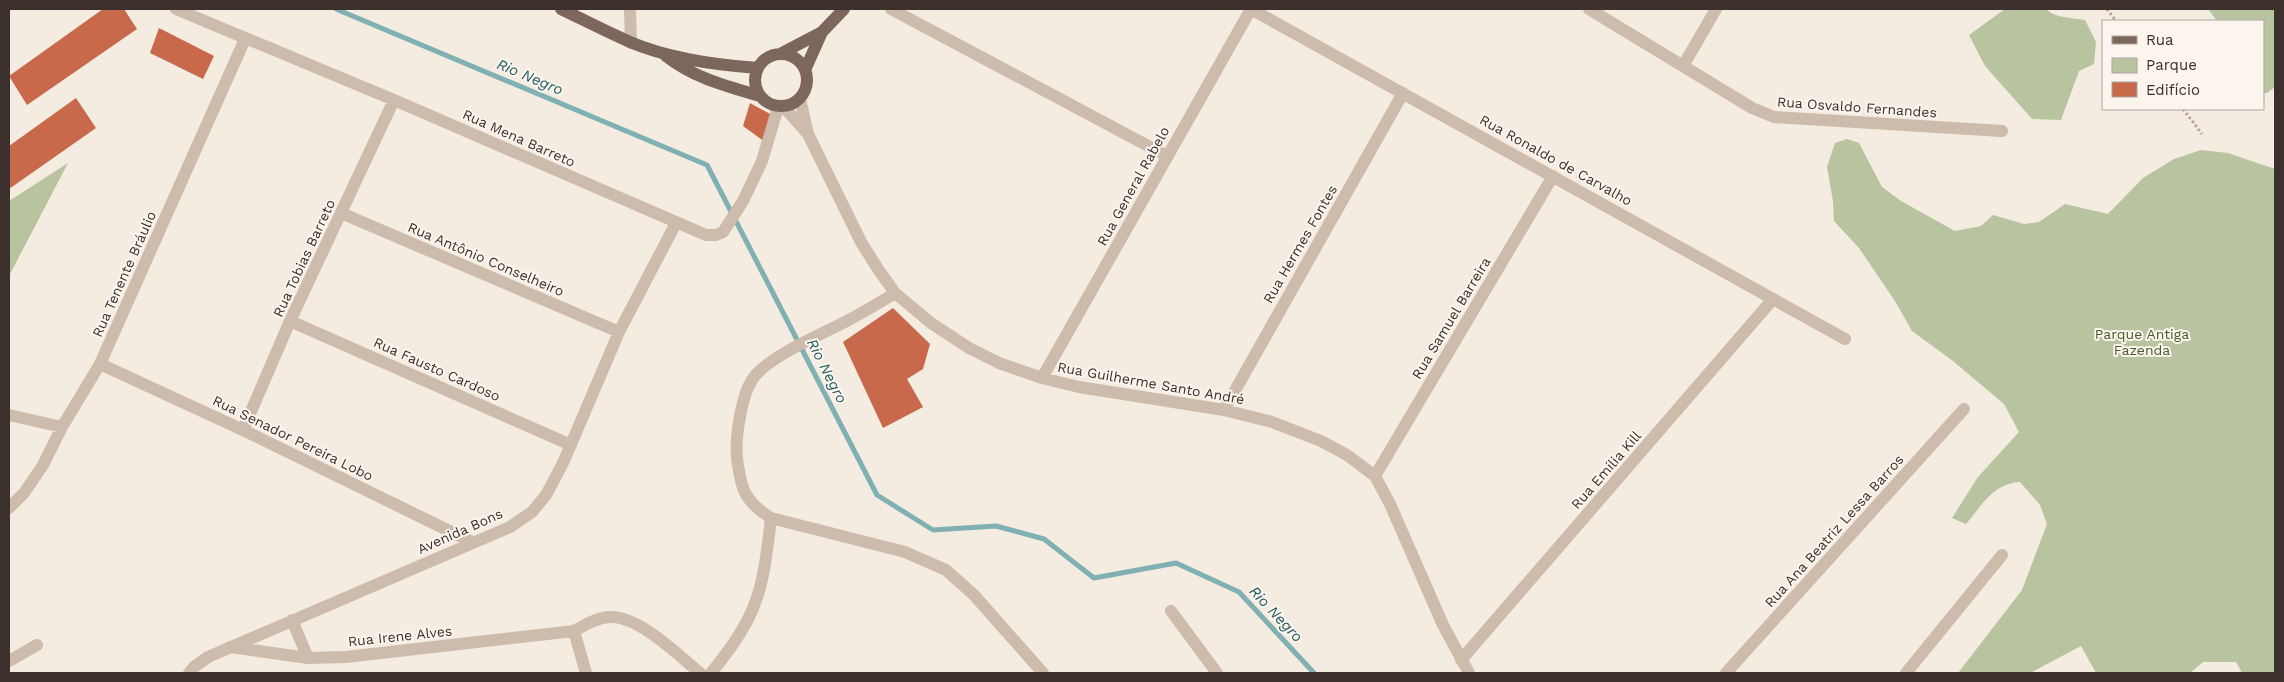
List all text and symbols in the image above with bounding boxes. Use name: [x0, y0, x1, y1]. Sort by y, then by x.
legend: [2102, 20, 2264, 110]
text: Rua: [2146, 31, 2174, 49]
water label: Rio Negro: [494, 55, 566, 99]
text: Parque: [2146, 56, 2197, 74]
text: Edifício: [2146, 81, 2200, 99]
street label: Rua Osvaldo Fernandes: [1777, 93, 1937, 121]
street label: Rua Mena Barreto: [460, 106, 578, 170]
street label: Rua Ronaldo de Carvalho: [1477, 111, 1635, 209]
street label: Rua General Rabelo: [1094, 124, 1172, 248]
street label: Rua Hermes Fontes: [1260, 182, 1340, 306]
street label: Rua Tobias Barreto: [270, 197, 338, 319]
street label: Rua Tenente Bráulio: [89, 208, 159, 340]
street label: Rua Antônio Conselheiro: [406, 219, 566, 299]
street label: Rua Samuel Barreira: [1408, 254, 1494, 382]
park label: Parque Antiga Fazenda: [2095, 326, 2189, 358]
street label: Rua Fausto Cardoso: [371, 334, 503, 404]
water label: Rio Negro: [803, 336, 851, 406]
street label: Rua Guilherme Santo André: [1056, 359, 1246, 407]
street label: Rua Senador Pereira Lobo: [210, 392, 376, 484]
street label: Rua Emília Kill: [1568, 427, 1645, 512]
street label: Rua Ana Beatriz Lessa Barros: [1761, 451, 1907, 611]
street label: Avenida Bons: [415, 505, 505, 557]
water label: Rio Negro: [1245, 582, 1307, 646]
street label: Rua Irene Alves: [347, 623, 453, 649]

